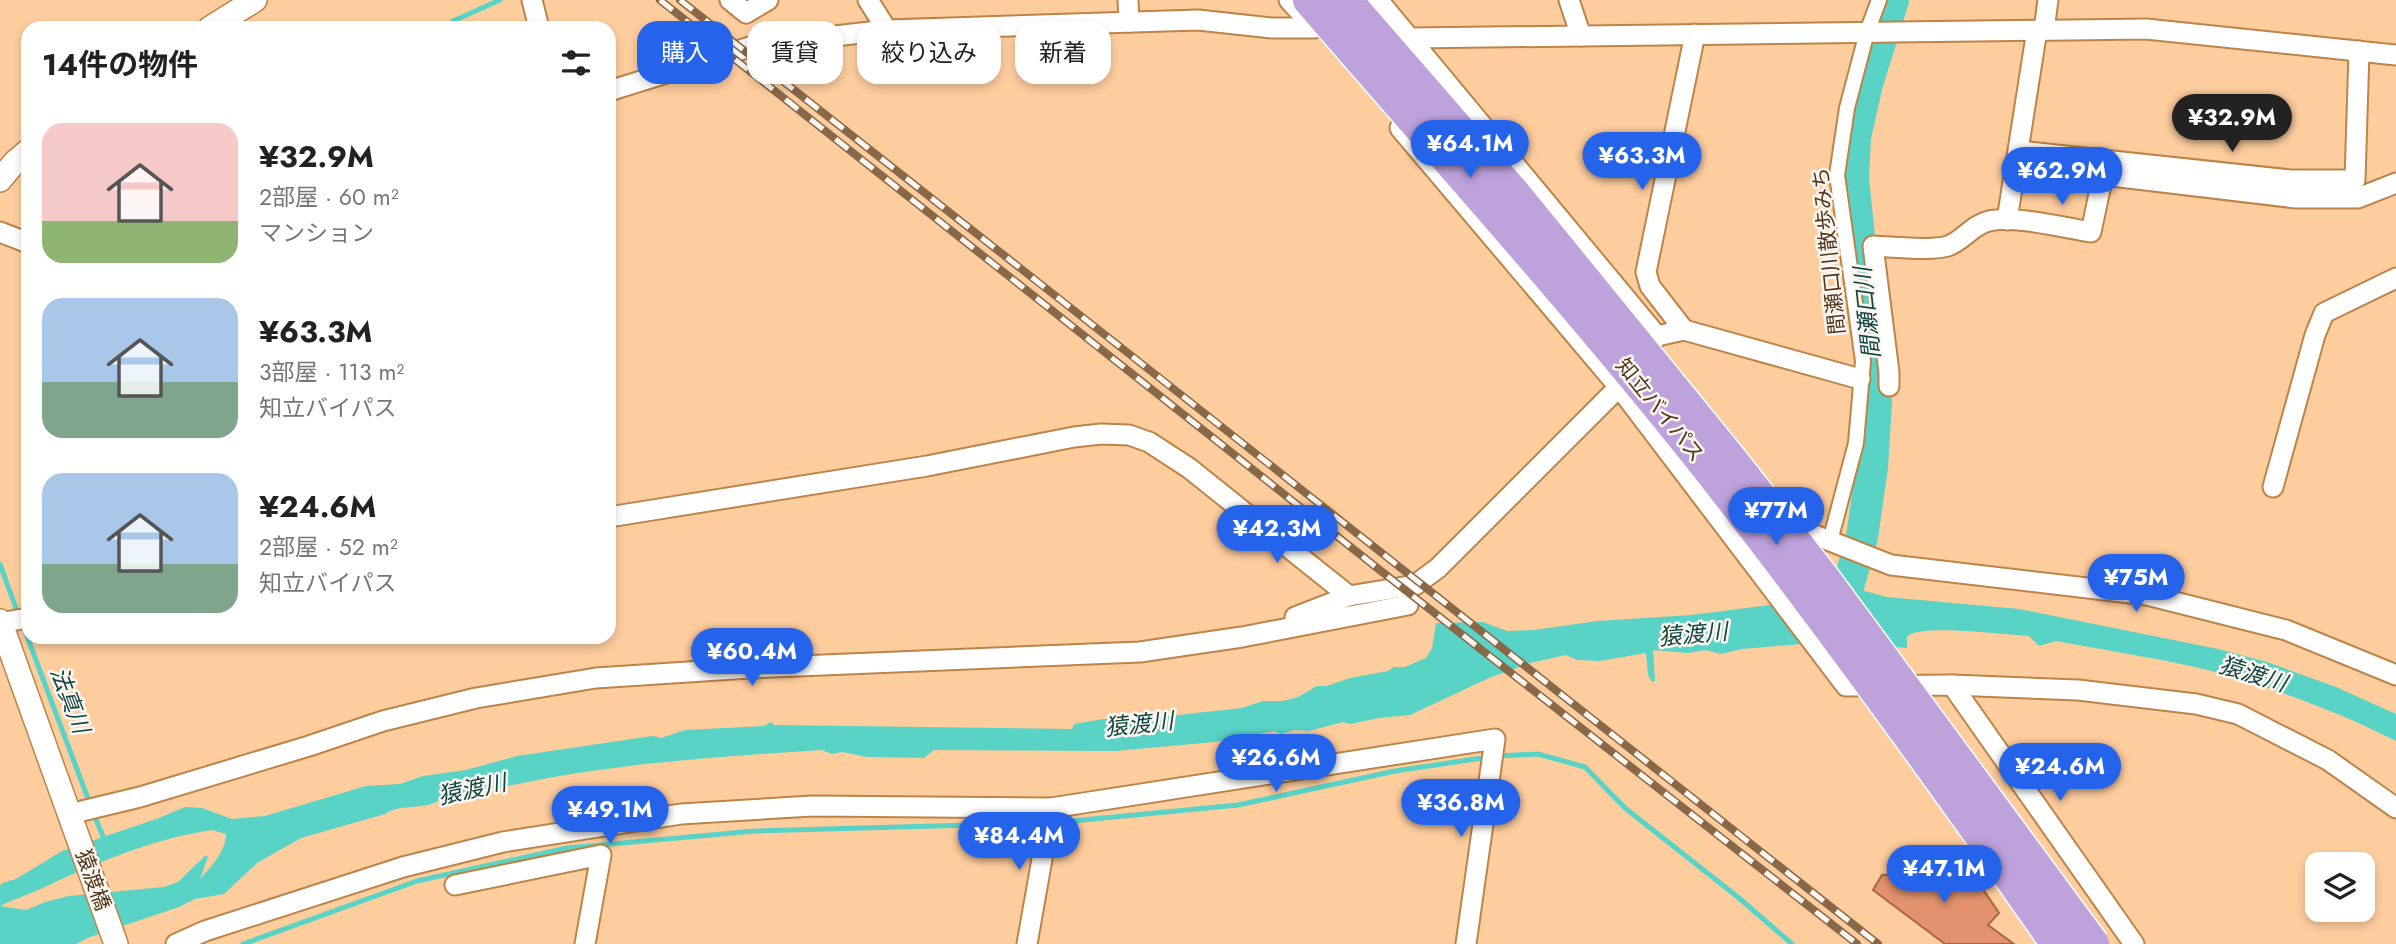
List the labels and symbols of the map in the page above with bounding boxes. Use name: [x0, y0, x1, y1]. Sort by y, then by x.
pin: ¥32.9M: [2175, 94, 2289, 154]
pin: ¥64.1M: [1413, 120, 1527, 180]
pin: ¥63.3M: [1585, 132, 1699, 192]
pin: ¥62.9M: [2005, 148, 2119, 207]
street label: 間瀬口川散歩みち: [1805, 166, 1853, 336]
water label: 間瀬口川: [1845, 262, 1889, 361]
street label: 知立バイパス: [1609, 352, 1711, 468]
pin: ¥77M: [1735, 488, 1817, 547]
pin: ¥42.3M: [1220, 505, 1334, 565]
pin: ¥75M: [2095, 554, 2177, 614]
water label: 猿渡川: [1657, 614, 1732, 654]
pin: ¥60.4M: [695, 628, 809, 688]
water label: 猿渡川: [2215, 648, 2294, 701]
water label: 法真川: [42, 662, 99, 741]
water label: 猿渡川: [1103, 703, 1178, 745]
pin: ¥26.6M: [1219, 734, 1333, 794]
pin: ¥24.6M: [2003, 744, 2117, 803]
water label: 猿渡川: [435, 765, 512, 813]
pin: ¥36.8M: [1404, 780, 1518, 839]
pin: ¥49.1M: [553, 786, 667, 846]
pin: ¥84.4M: [962, 812, 1076, 872]
street label: 猿渡橋: [68, 845, 118, 915]
pin: ¥47.1M: [1887, 846, 2001, 905]

